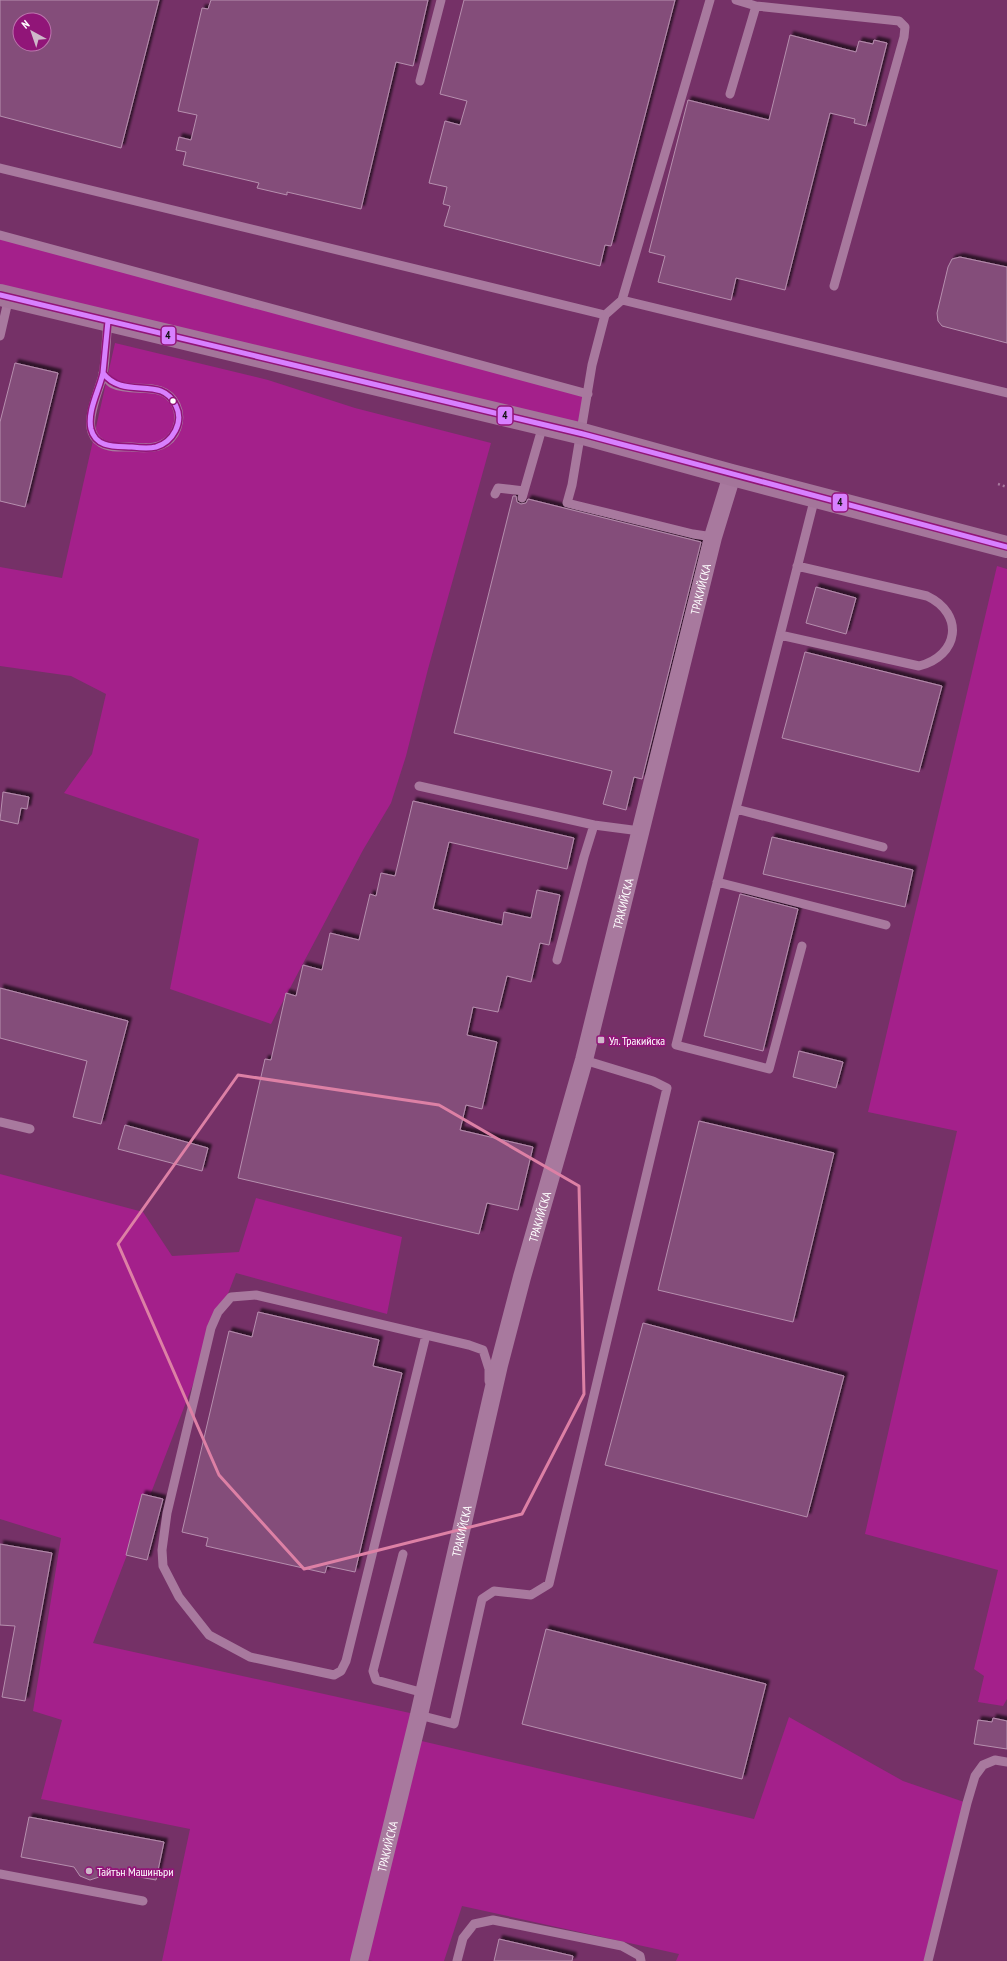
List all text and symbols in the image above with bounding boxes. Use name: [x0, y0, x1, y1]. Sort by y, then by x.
north arrow: [12, 12, 52, 52]
text: N: [19, 17, 32, 32]
line badge: 4: [161, 326, 176, 345]
text: 4: [165, 328, 171, 342]
unlabelled marker: [168, 396, 178, 406]
line badge: 4: [497, 406, 513, 425]
text: 4: [502, 408, 508, 422]
line badge: 4: [832, 493, 848, 512]
text: 4: [837, 495, 843, 509]
street label: ТРАКИЙСКА: [687, 562, 714, 616]
street label: ТРАКИЙСКА: [609, 876, 636, 931]
place label: Ул. Тракийска: [609, 1033, 665, 1048]
marker: Ул. Тракийска: [596, 1035, 606, 1045]
street label: ТРАКИЙСКА: [525, 1189, 554, 1244]
street label: ТРАКИЙСКА: [448, 1504, 474, 1558]
street label: ТРАКИЙСКА: [374, 1819, 400, 1873]
place label: Тайтън Машинъри: [97, 1864, 173, 1879]
marker: Тайтън Машинъри: [84, 1866, 94, 1876]

